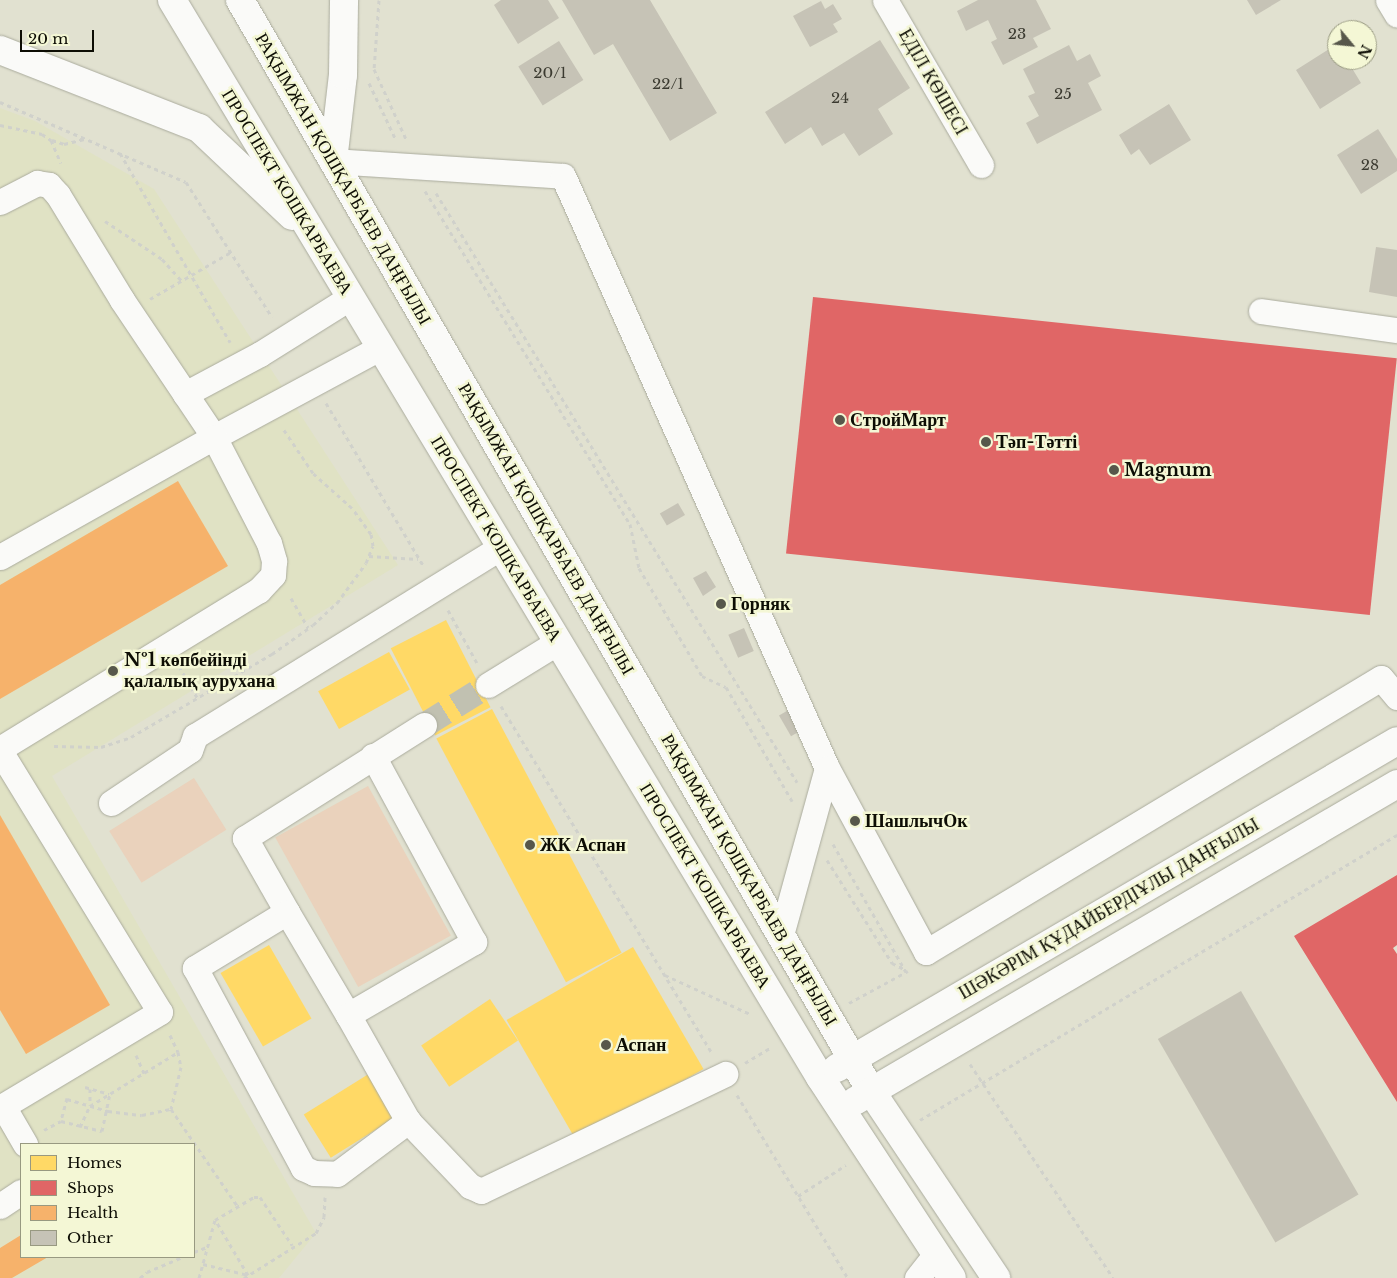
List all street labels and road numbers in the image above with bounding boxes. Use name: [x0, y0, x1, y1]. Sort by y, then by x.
street label: ЕДІЛ КӨШЕСІ: [894, 25, 972, 139]
street label: РАҚЫМЖАН ҚОШҚАРБАЕВ ДАҢҒЫЛЫ: [250, 29, 436, 329]
street label: ПРОСПЕКТ КОШКАРБАЕВА: [217, 85, 357, 299]
street label: РАҚЫМЖАН ҚОШҚАРБАЕВ ДАҢҒЫЛЫ: [453, 379, 639, 679]
street label: ПРОСПЕКТ КОШКАРБАЕВА: [426, 432, 566, 646]
street label: РАҚЫМЖАН ҚОШҚАРБАЕВ ДАҢҒЫЛЫ: [656, 730, 842, 1030]
street label: ПРОСПЕКТ КОШКАРБАЕВА: [635, 779, 775, 993]
street label: ШӘКӘРІМ ҚҰДАЙБЕРДІҰЛЫ ДАҢҒЫЛЫ: [955, 814, 1263, 1004]

